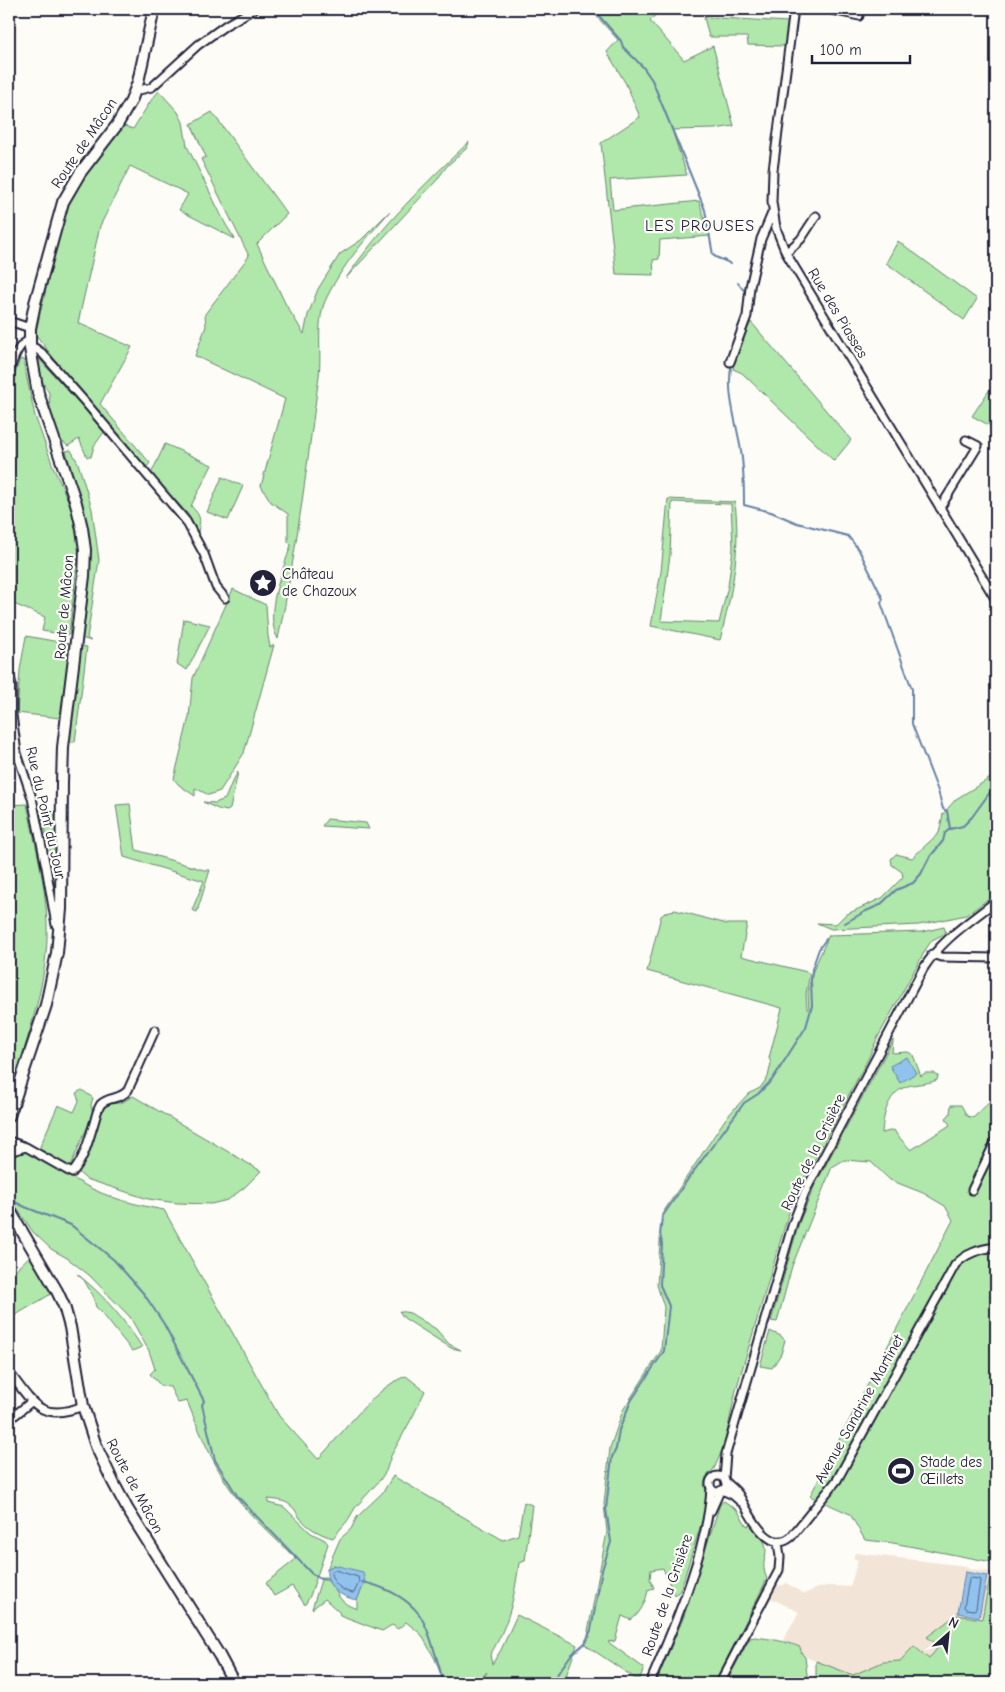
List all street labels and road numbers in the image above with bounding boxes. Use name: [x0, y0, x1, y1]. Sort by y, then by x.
street label: Route de Mâcon: [47, 94, 121, 192]
street label: Rue des Piasses: [804, 265, 872, 361]
street label: Route de Mâcon: [50, 554, 78, 660]
street label: Rue du Point du Jour: [22, 745, 70, 881]
street label: Route de la Grisière: [777, 1090, 849, 1213]
street label: Avenue Sandrine Martinet: [811, 1331, 908, 1486]
street label: Route de Mâcon: [102, 1435, 168, 1537]
street label: Route de la Grisière: [638, 1531, 696, 1658]

